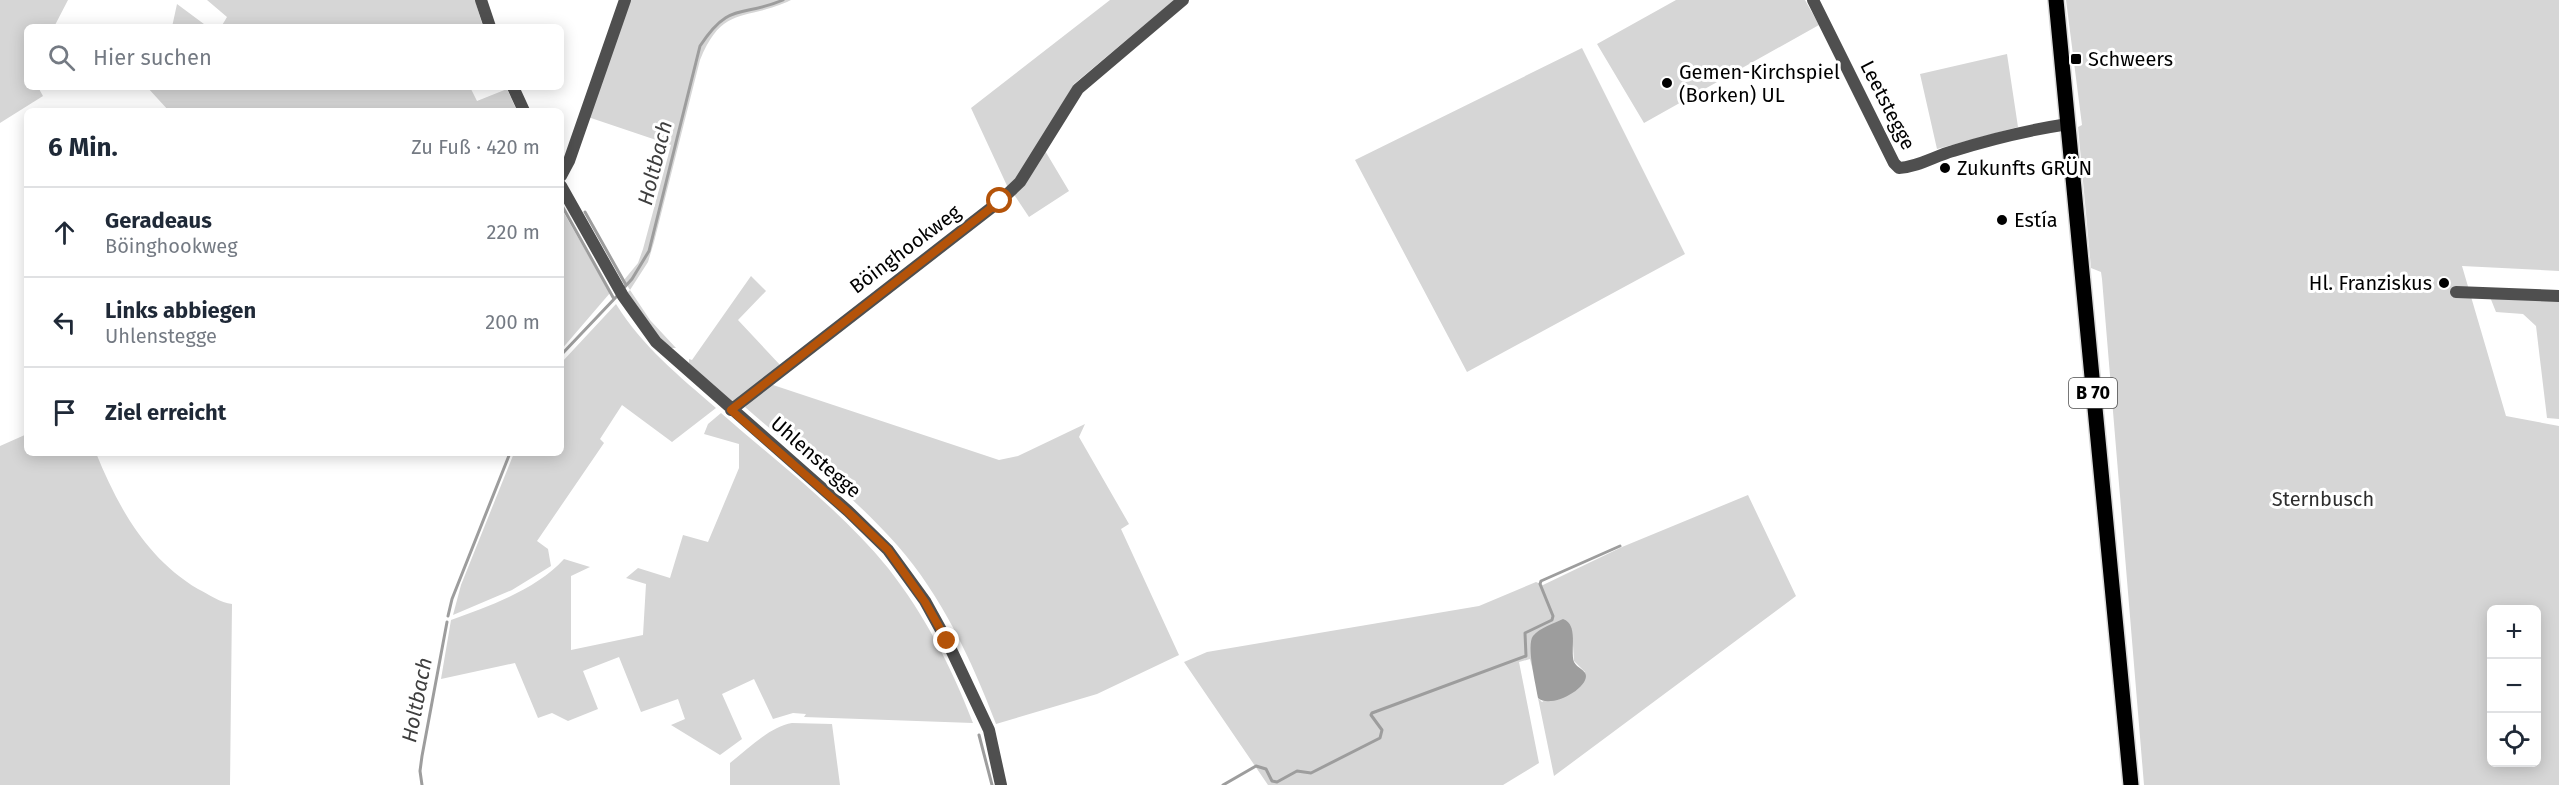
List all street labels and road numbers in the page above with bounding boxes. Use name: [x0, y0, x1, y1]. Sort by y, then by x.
street label: Leetstegge: [1855, 56, 1921, 154]
street label: Böinghookweg: [845, 199, 966, 298]
road number: B 70: [2069, 378, 2117, 408]
street label: Uhlenstegge: [766, 411, 866, 503]

